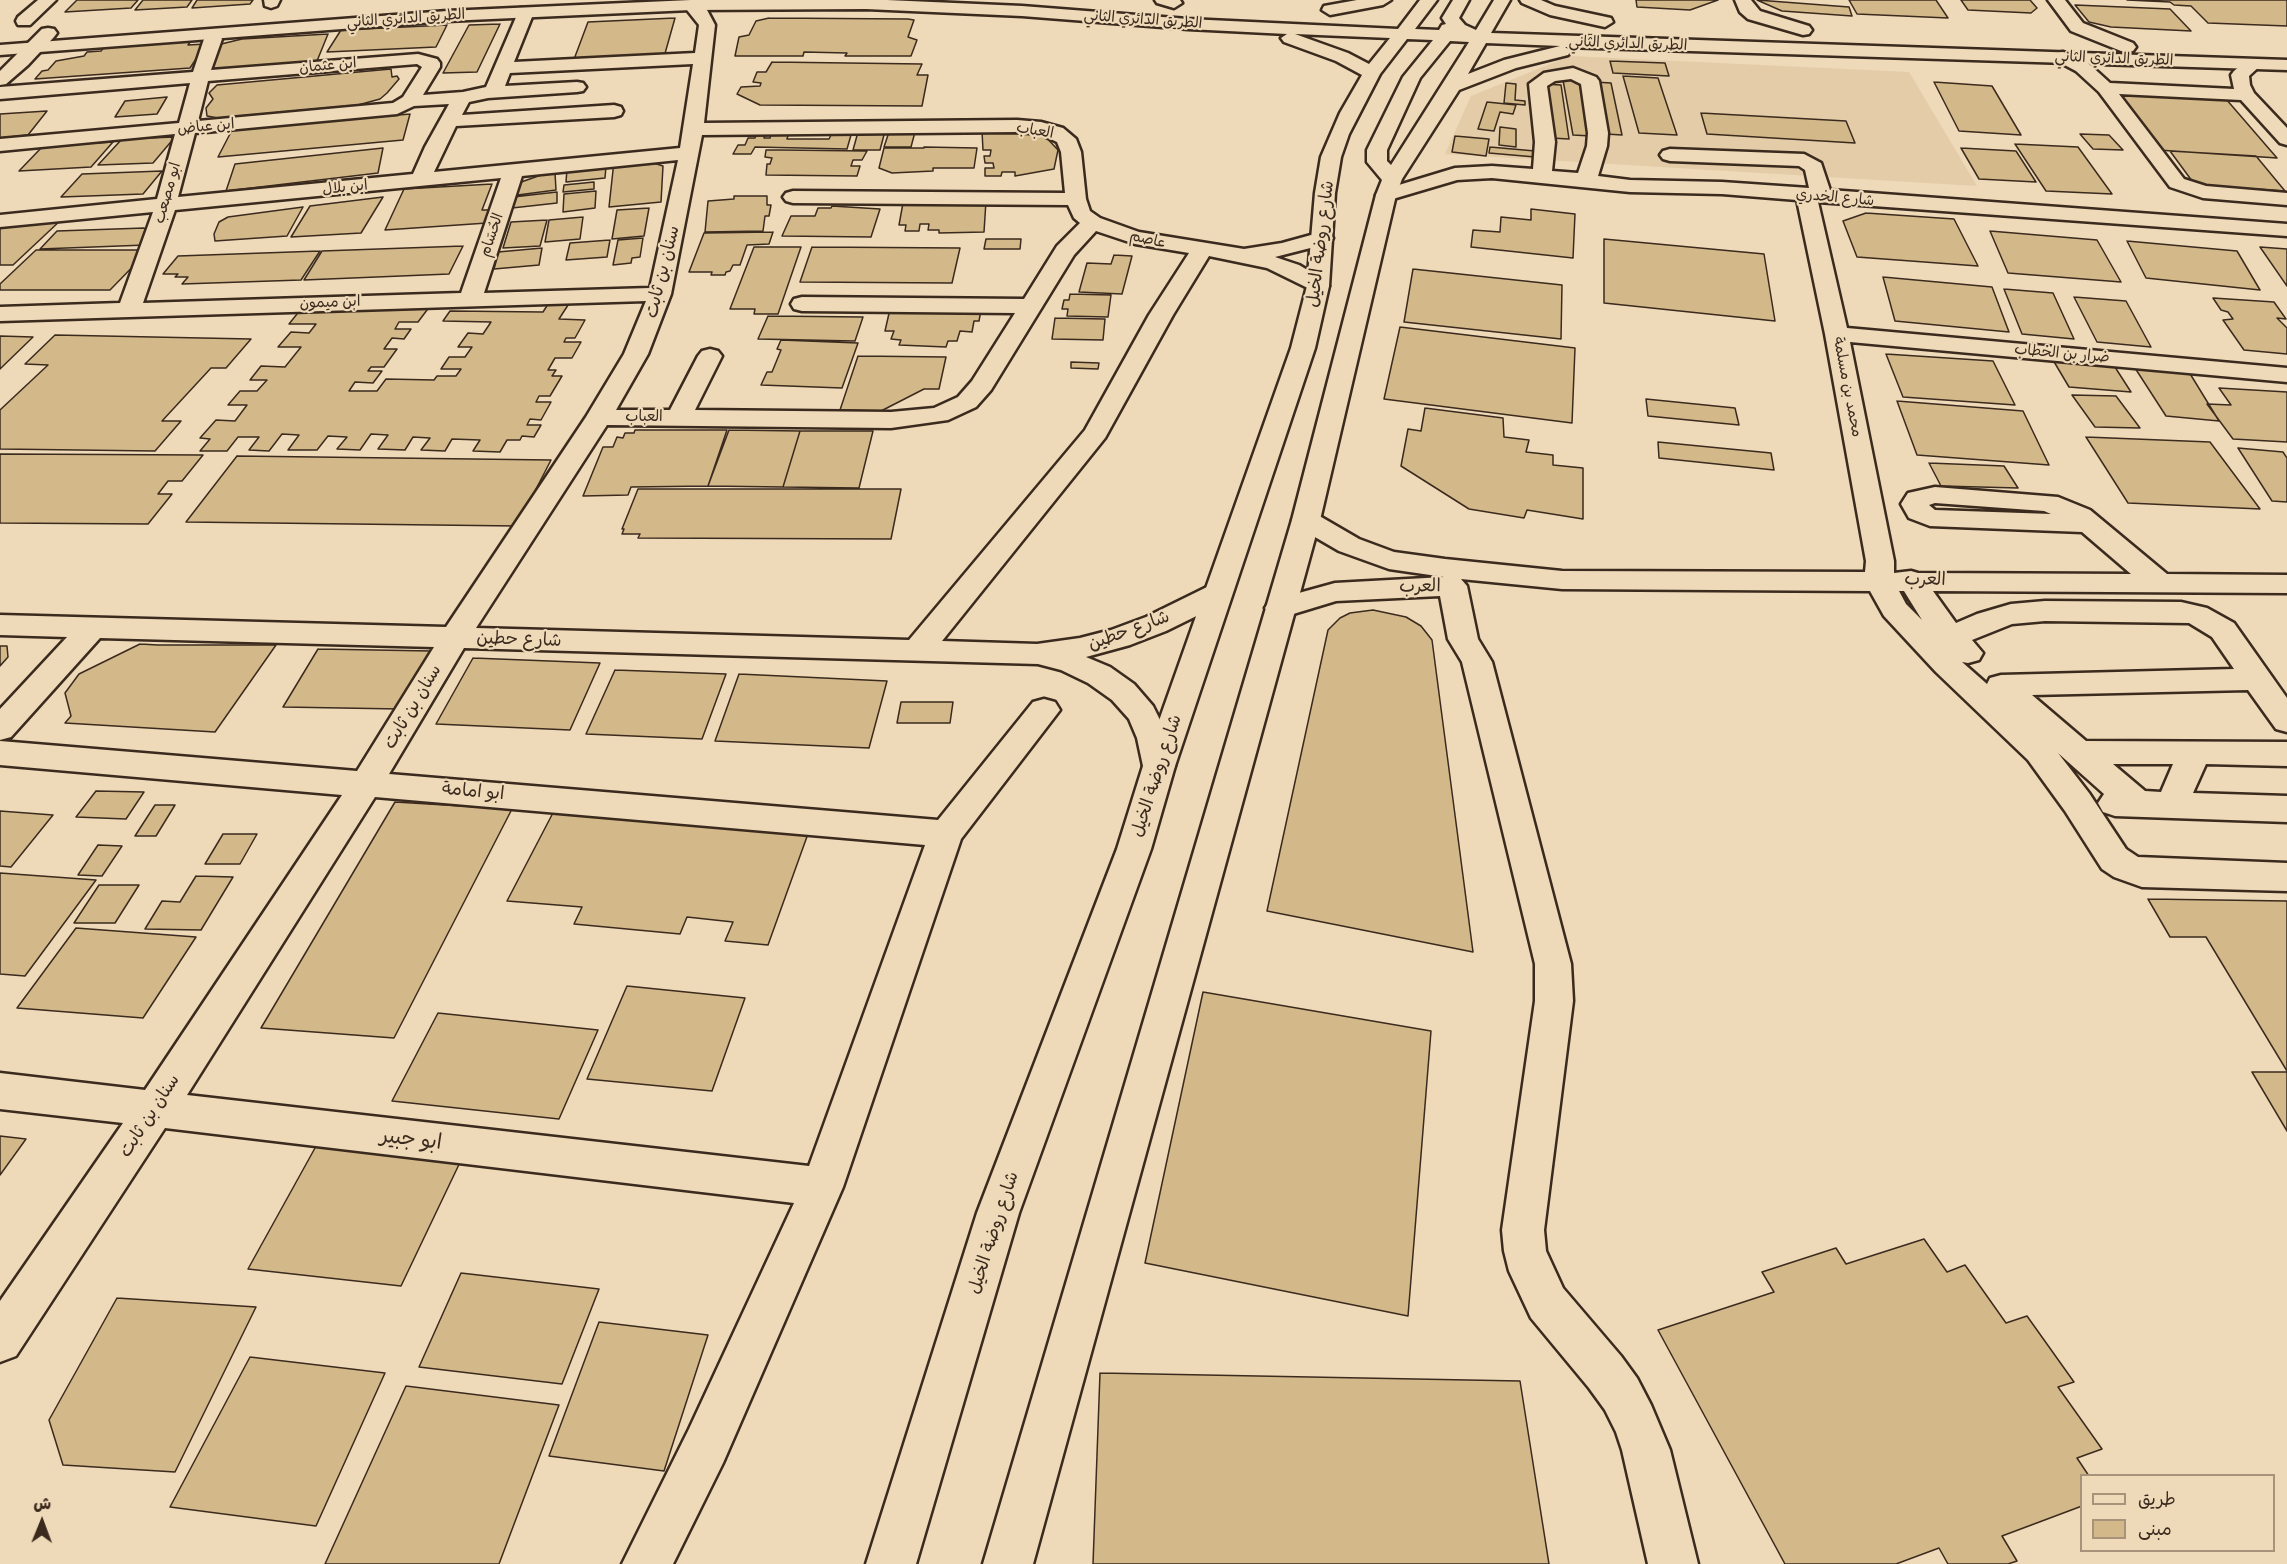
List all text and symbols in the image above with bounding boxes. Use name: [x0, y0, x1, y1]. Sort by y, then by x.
street label: الطريق الدائري الثاني: [346, 6, 466, 32]
street label: الطريق الدائري الثاني: [1083, 7, 1203, 33]
street label: الطريق الدائري الثاني: [1568, 33, 1688, 55]
street label: الطريق الدائري الثاني: [2054, 48, 2174, 70]
street label: ابن عثمان: [299, 55, 357, 77]
street label: ابن عياض: [177, 116, 235, 138]
street label: العباب: [1015, 119, 1055, 143]
street label: ابو مصعب: [151, 160, 185, 226]
street label: ابن بلال: [321, 177, 369, 199]
street label: شارع روضة الخيل: [1302, 179, 1340, 309]
street label: شارع الخدري: [1795, 186, 1875, 210]
street label: الحُسَام: [476, 211, 508, 259]
street label: سنان بن ثابت: [641, 223, 685, 321]
street label: عاصم: [1128, 227, 1168, 253]
street label: ابن ميمون: [299, 293, 361, 313]
street label: محمد بن مسلمة: [1828, 335, 1866, 439]
street label: ضرار بن الخطاب: [2014, 341, 2110, 367]
street label: العباب: [625, 408, 663, 426]
street label: العرب: [1904, 569, 1946, 591]
street label: العرب: [1399, 576, 1441, 598]
street label: شارع حطين: [1085, 606, 1173, 656]
street label: شارع حطين: [476, 628, 562, 652]
street label: سنان بن ثابت: [379, 661, 447, 753]
street label: شارع روضة الخيل: [1127, 712, 1187, 840]
street label: ابو امامة: [441, 779, 505, 805]
street label: سنان بن ثابت: [115, 1070, 185, 1162]
street label: ابو جبير: [379, 1124, 443, 1156]
street label: شارع روضة الخيل: [964, 1169, 1024, 1297]
legend: [2080, 1474, 2275, 1552]
text: طريق: [2138, 1483, 2176, 1515]
text: ش: [33, 1489, 51, 1518]
north arrow: [12, 1492, 72, 1552]
text: مبنى: [2138, 1513, 2172, 1545]

